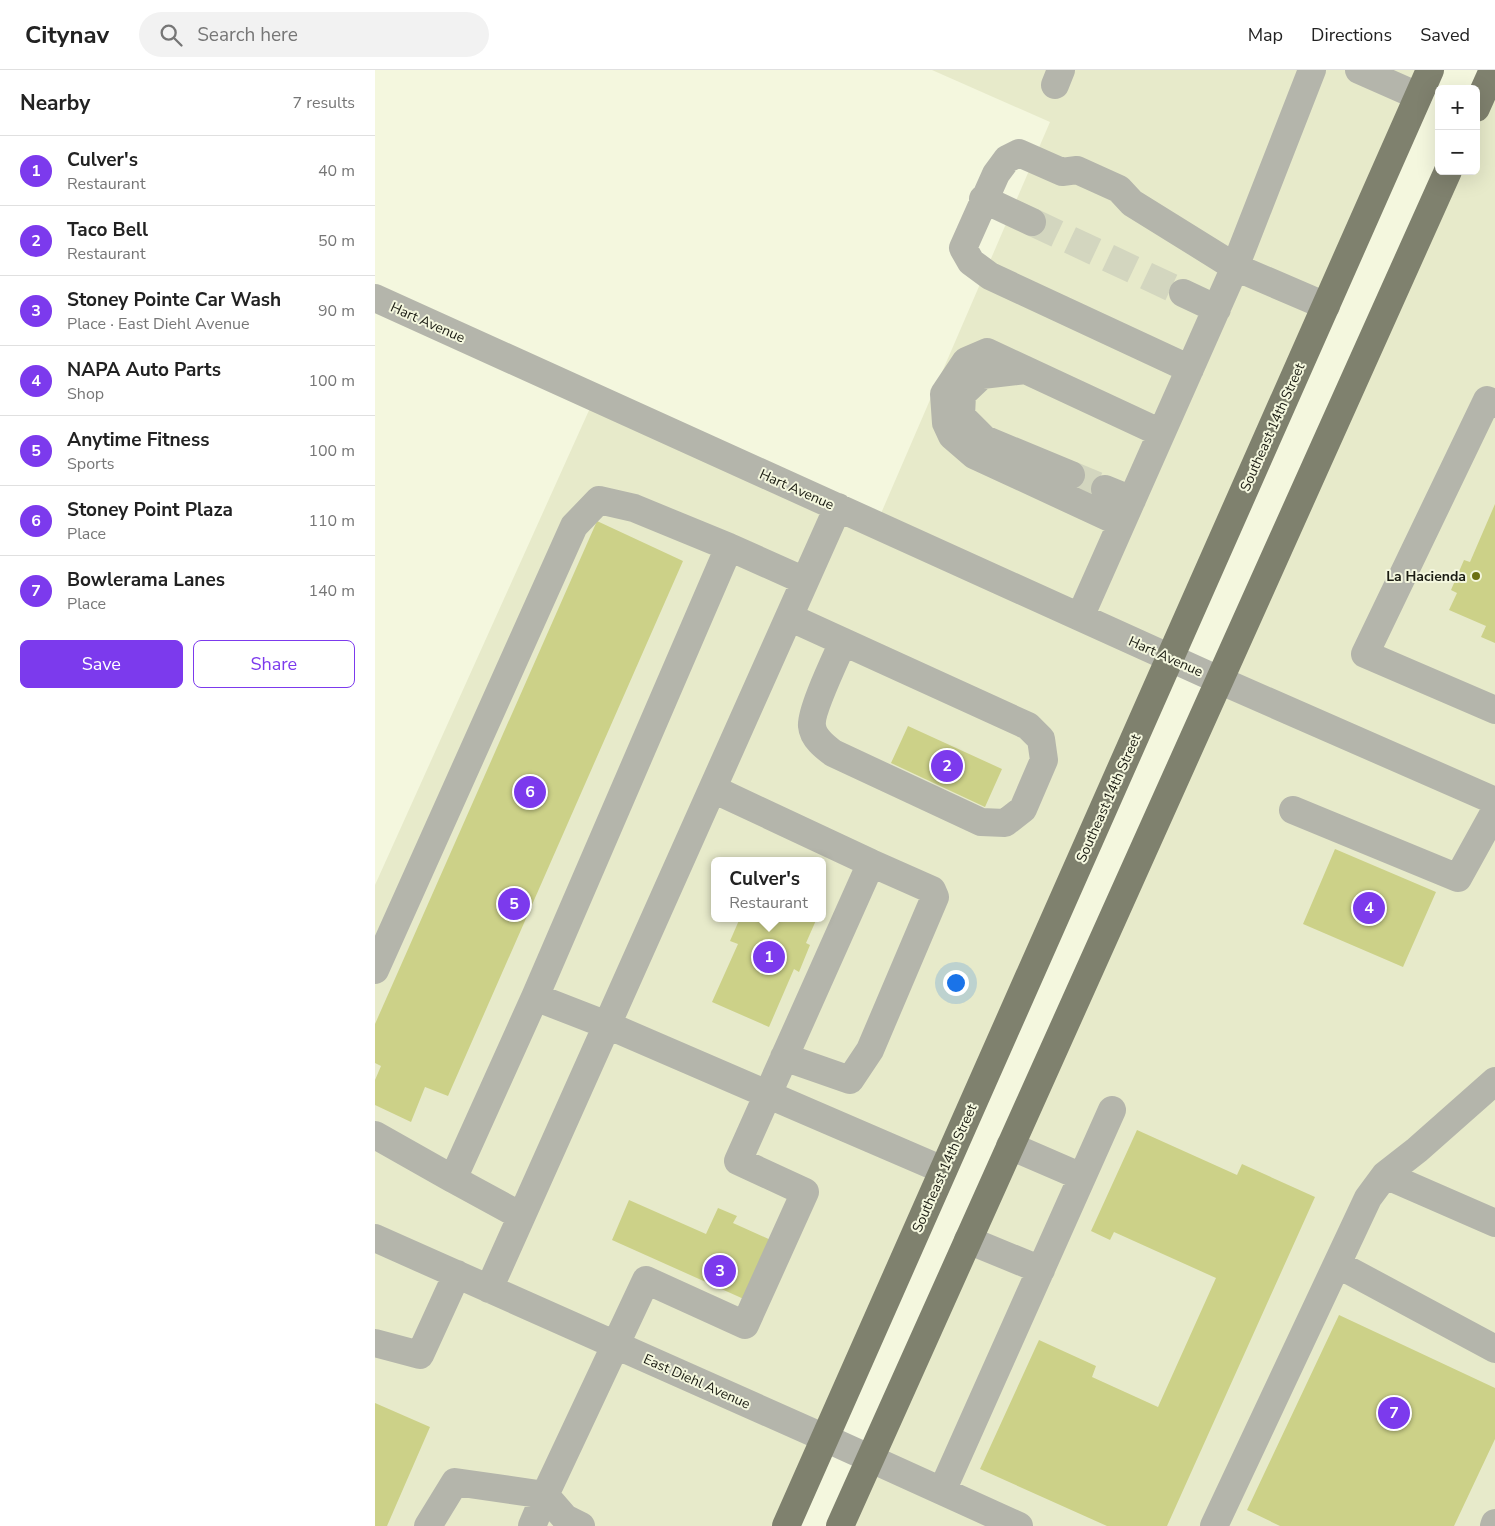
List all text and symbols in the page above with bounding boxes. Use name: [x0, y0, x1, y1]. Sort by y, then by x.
search box: [139, 12, 489, 57]
text: Citynav: [25, 19, 109, 51]
icon: search: [157, 21, 185, 49]
text: Search here: [197, 22, 298, 48]
text: Map: [1248, 23, 1283, 47]
text: Directions: [1311, 23, 1392, 47]
text: Saved: [1420, 23, 1470, 47]
map controls: [1435, 85, 1480, 175]
button: +: [1435, 85, 1480, 130]
text: Nearby: [20, 89, 90, 117]
text: 7 results: [293, 92, 355, 114]
button: −: [1435, 130, 1480, 175]
text: Culver's: [67, 147, 138, 173]
text: 1: [31, 160, 41, 182]
text: 40 m: [318, 160, 355, 182]
text: Restaurant: [67, 173, 146, 195]
text: Taco Bell: [67, 217, 148, 243]
text: 2: [31, 230, 41, 252]
text: 50 m: [318, 230, 355, 252]
text: Restaurant: [67, 243, 146, 265]
text: Stoney Pointe Car Wash: [67, 287, 281, 313]
street label: Hart Avenue: [388, 298, 468, 347]
text: 3: [31, 300, 41, 322]
text: 90 m: [318, 300, 355, 322]
text: Place · East Diehl Avenue: [67, 313, 249, 335]
text: NAPA Auto Parts: [67, 357, 221, 383]
street label: Southeast 14th Street: [1236, 360, 1309, 494]
text: 4: [31, 370, 41, 392]
text: 100 m: [308, 370, 355, 392]
text: Shop: [67, 383, 104, 405]
text: Anytime Fitness: [67, 427, 209, 453]
text: 5: [31, 440, 41, 462]
text: 100 m: [308, 440, 355, 462]
text: Sports: [67, 453, 115, 475]
street label: Hart Avenue: [757, 465, 837, 514]
text: Stoney Point Plaza: [67, 497, 233, 523]
text: 6: [31, 510, 41, 532]
text: 110 m: [308, 510, 355, 532]
text: Place: [67, 523, 106, 545]
text: Bowlerama Lanes: [67, 567, 225, 593]
place label: La Hacienda: [1386, 567, 1466, 586]
marker: La Hacienda: [1470, 570, 1482, 582]
text: 7: [31, 580, 41, 602]
text: 140 m: [308, 580, 355, 602]
text: Place: [67, 593, 106, 615]
street label: Hart Avenue: [1126, 632, 1206, 681]
button: Save: [20, 640, 183, 688]
button: Share: [193, 640, 355, 688]
street label: Southeast 14th Street: [1072, 731, 1145, 865]
pin: 2: [931, 747, 963, 785]
pin: 6: [514, 773, 546, 811]
popup: [711, 857, 826, 922]
text: Culver's: [729, 866, 800, 892]
pin: 5: [498, 885, 530, 923]
pin: 4: [1353, 889, 1385, 927]
text: Restaurant: [729, 892, 808, 914]
pin: 1: [753, 938, 785, 976]
your location: [943, 970, 969, 996]
street label: Southeast 14th Street: [908, 1101, 981, 1235]
pin: 3: [704, 1252, 736, 1290]
street label: East Diehl Avenue: [640, 1349, 753, 1414]
pin: 7: [1378, 1394, 1410, 1432]

